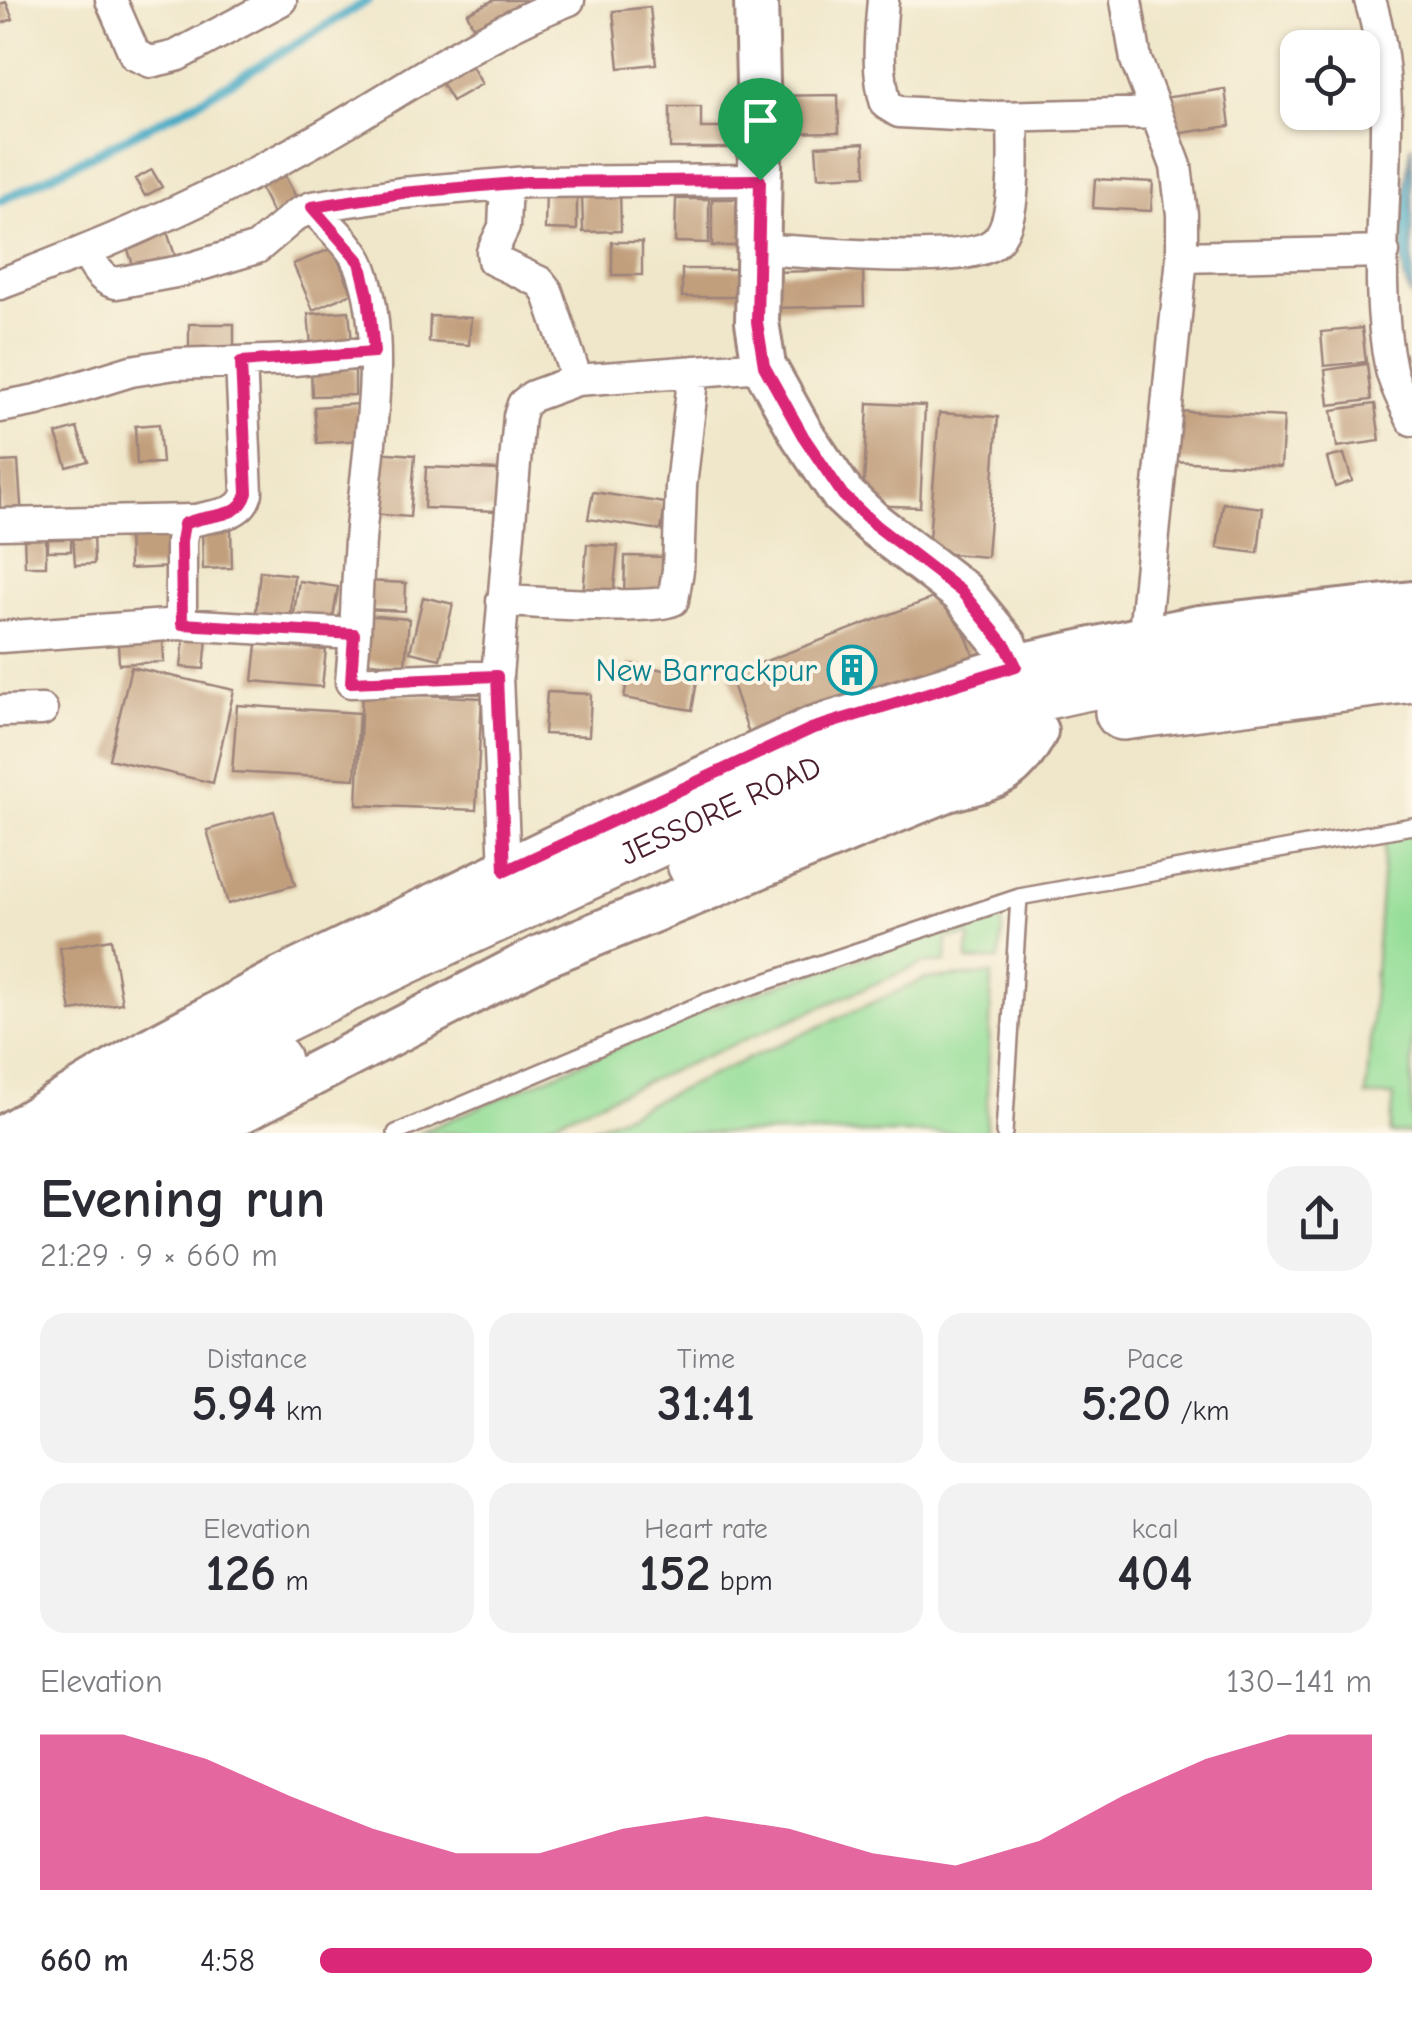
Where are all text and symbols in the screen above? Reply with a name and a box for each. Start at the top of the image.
map controls [1280,30,1380,130]
button: locate [1280,30,1380,130]
pin [718,78,803,181]
icon: arrive [733,93,788,148]
building icon: New Barrackpur [826,644,878,696]
place label: New Barrackpur [595,652,817,689]
street label: JESSORE ROAD [614,748,827,873]
button: share [1267,1166,1372,1271]
text: Evening run [40,1167,325,1231]
text: 21:29 · 9 × 660 m [40,1237,278,1274]
text: Distance [207,1343,307,1375]
text: Time [677,1343,735,1375]
text: Pace [1127,1343,1183,1375]
text: 5.94 [191,1375,277,1433]
text: 31:41 [657,1375,755,1433]
text: 5:20 [1081,1375,1171,1433]
text: km [277,1395,323,1427]
text: /km [1171,1395,1229,1427]
text: Elevation [203,1513,311,1545]
text: Heart rate [644,1513,768,1545]
text: kcal [1131,1513,1179,1545]
text: 126 [205,1545,276,1603]
text: 152 [639,1545,710,1603]
text: 404 [1117,1545,1193,1603]
text: m [276,1565,309,1597]
text: bpm [710,1565,773,1597]
text: Elevation [40,1663,163,1700]
text: 130–141 m [1227,1663,1372,1700]
text: 660 m [40,1942,129,1979]
text: 4:58 [200,1942,255,1979]

